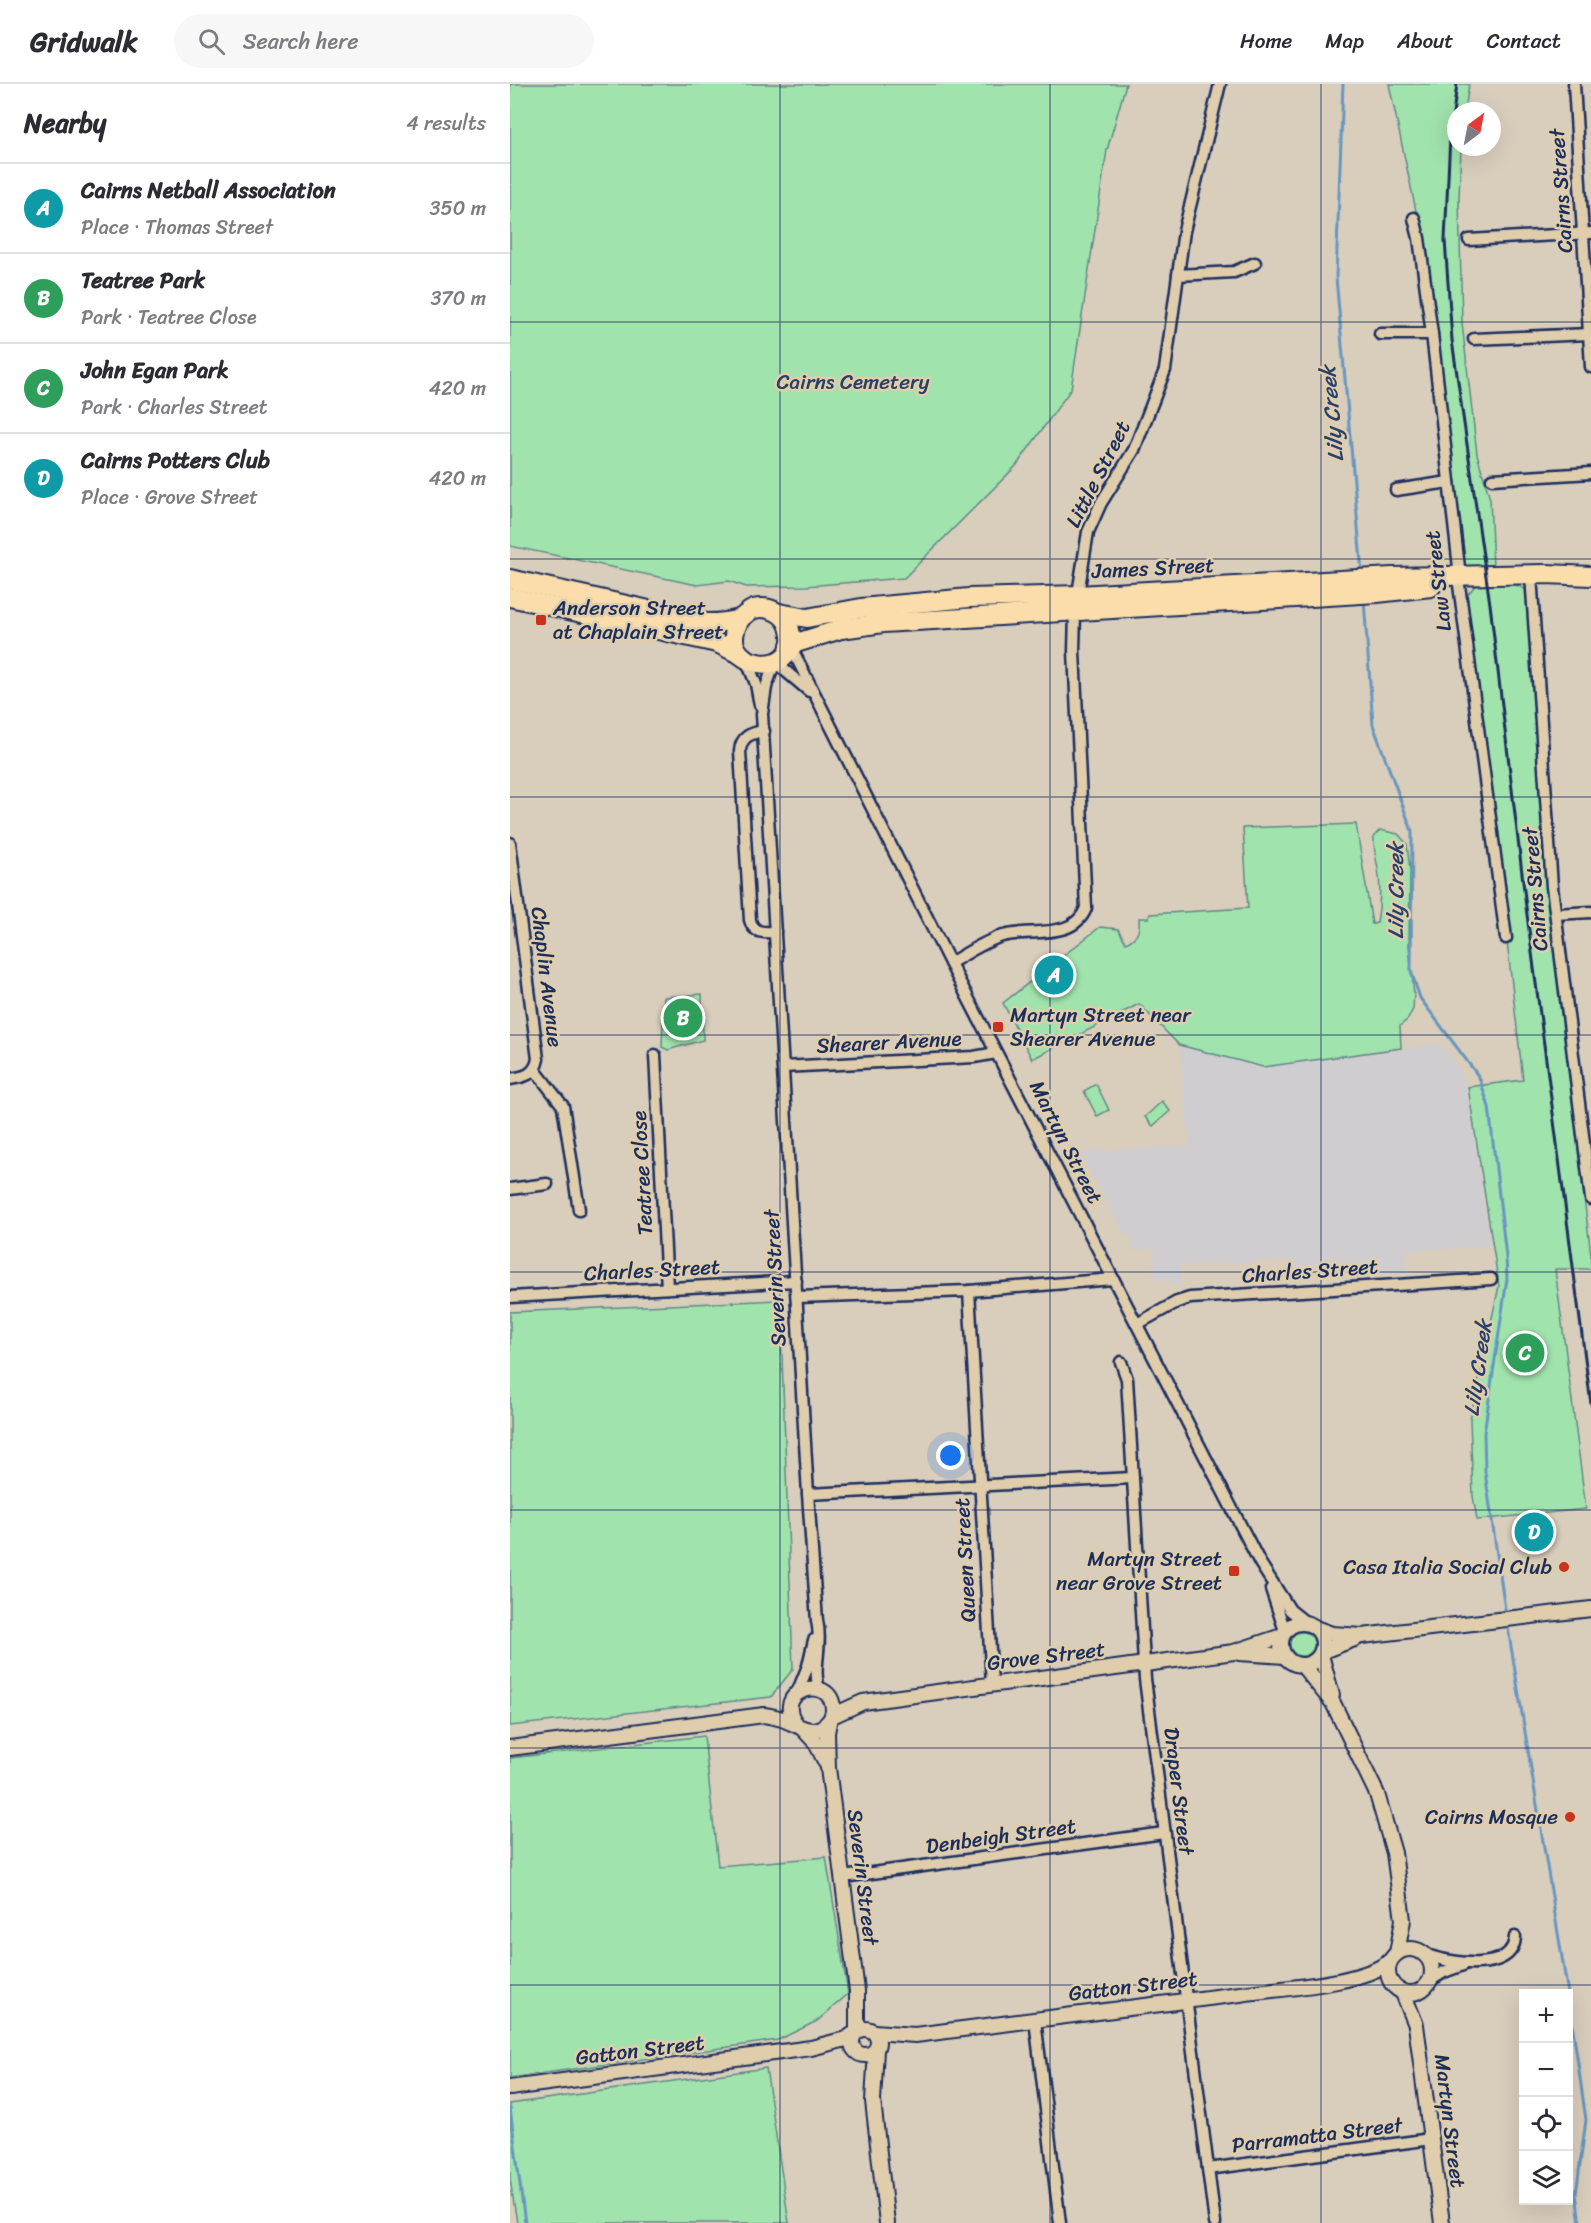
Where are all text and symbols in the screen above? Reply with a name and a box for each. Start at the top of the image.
search box [174,14,594,68]
text: Gridwalk [30,17,138,66]
text: Search here [243,22,359,61]
text: Home [1240,22,1292,60]
text: Map [1325,22,1364,60]
text: About [1397,22,1454,60]
text: Contact [1487,22,1561,60]
icon: search [195,25,228,58]
text: Nearby [24,100,106,146]
north arrow [1447,102,1501,156]
text: 4 results [406,106,486,141]
street label: Cairns Street [1538,126,1584,254]
text: Cairns Netball Association [81,171,336,210]
text: A [37,191,50,226]
text: 350 m [430,191,486,226]
text: Place · Thomas Street [81,210,273,245]
text: Teatree Park [81,261,205,300]
text: B [37,281,50,316]
text: 370 m [430,281,486,316]
text: Park · Teatree Close [81,300,257,335]
text: John Egan Park [81,351,229,390]
water label: Lily Creek [1308,361,1355,463]
park label: Cairns Cemetery [776,363,930,401]
text: C [37,371,50,406]
text: 420 m [429,371,486,406]
text: Park · Charles Street [81,390,268,425]
street label: Little Street [1055,414,1141,534]
text: Cairns Potters Club [81,441,270,480]
text: D [38,461,49,496]
text: 420 m [429,461,486,496]
text: Place · Grove Street [81,480,258,515]
street label: Law Street [1413,528,1463,634]
street label: James Street [1090,546,1215,590]
place label: Anderson Street at Chaplain Street [552,589,723,651]
marker: Anderson Street at Chaplain Street [534,613,548,627]
street label: Cairns Street [1511,824,1559,953]
water label: Lily Creek [1376,840,1415,939]
street label: Chaplin Avenue [520,905,574,1050]
pin: A [1034,952,1074,998]
pin: B [664,996,702,1040]
place label: Martyn Street near Shearer Avenue [1010,996,1192,1058]
street label: Shearer Avenue [815,1019,963,1065]
marker: Martyn Street near Shearer Avenue [991,1020,1005,1034]
street label: Martyn Street [1018,1073,1114,1211]
street label: Teatree Close [620,1110,664,1236]
street label: Severin Street [752,1207,798,1347]
street label: Charles Street [583,1247,721,1293]
street label: Charles Street [1241,1247,1379,1295]
water label: Lily Creek [1452,1315,1504,1418]
pin: C [1506,1330,1544,1376]
your location [936,1441,965,1470]
street label: Queen Street [943,1497,987,1623]
pin: D [1514,1510,1554,1554]
place label: Martyn Street near Grove Street [1056,1540,1222,1602]
place label: Casa Italia Social Club [1343,1548,1552,1586]
marker: Casa Italia Social Club [1557,1560,1571,1574]
marker: Martyn Street near Grove Street [1227,1564,1241,1578]
street label: Grove Street [985,1630,1107,1682]
street label: Draper Street [1152,1725,1206,1858]
place label: Cairns Mosque [1425,1798,1558,1836]
street label: Severin Street [836,1807,890,1949]
street label: Denbeigh Street [923,1807,1079,1865]
marker: Cairns Mosque [1563,1810,1577,1824]
street label: Gatton Street [1066,1959,1200,2013]
map controls [1519,1989,1573,2205]
button: + [1519,1989,1573,2043]
street label: Gatton Street [573,2023,707,2077]
button: − [1519,2043,1573,2097]
street label: Martyn Street [1423,2052,1477,2190]
button: locate [1519,2097,1573,2151]
street label: Parramatta Street [1230,2106,1406,2164]
button: layers [1519,2151,1573,2205]

